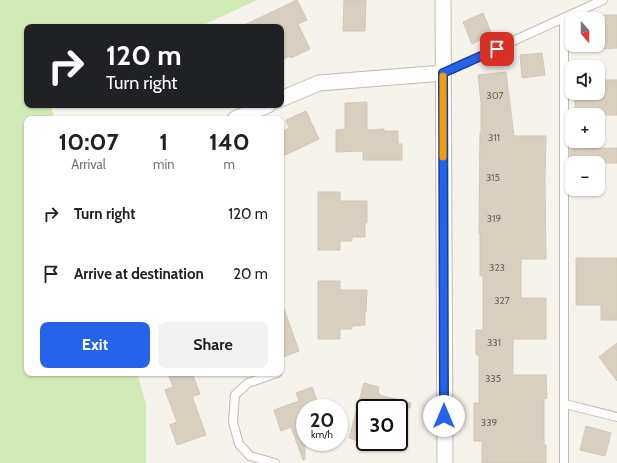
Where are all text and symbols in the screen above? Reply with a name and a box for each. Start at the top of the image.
north arrow [565,12,605,52]
map controls [565,12,605,196]
pin [480,32,514,66]
text: 120 m [106,38,182,72]
icon: arrive [486,38,508,60]
icon: right [40,40,92,92]
button: sound [565,60,605,100]
text: Turn right [106,72,177,94]
house number: 307 [486,89,504,102]
button: + [565,108,605,148]
text: 10:07 [58,127,119,156]
text: 1 [159,127,168,156]
text: 140 [209,127,250,156]
house number: 311 [488,131,500,144]
text: Arrival [71,156,106,172]
text: min [153,156,175,172]
text: m [224,156,235,172]
button: − [565,156,605,196]
house number: 315 [486,171,500,184]
icon: right [40,203,62,225]
text: Turn right [74,205,135,223]
text: 120 m [228,205,268,223]
house number: 319 [487,212,501,225]
house number: 323 [489,261,505,274]
icon: arrive [40,263,62,285]
text: Arrive at destination [74,265,204,283]
text: 20 m [233,265,268,283]
house number: 327 [494,294,510,307]
button: Exit [40,322,150,368]
button: Share [158,322,268,368]
house number: 331 [487,336,501,349]
house number: 335 [485,372,501,385]
position arrow [423,395,465,437]
speed limit sign: 30 [356,399,408,451]
text: 20 [310,408,334,432]
house number: 339 [481,416,498,429]
text: km/h [311,428,333,441]

